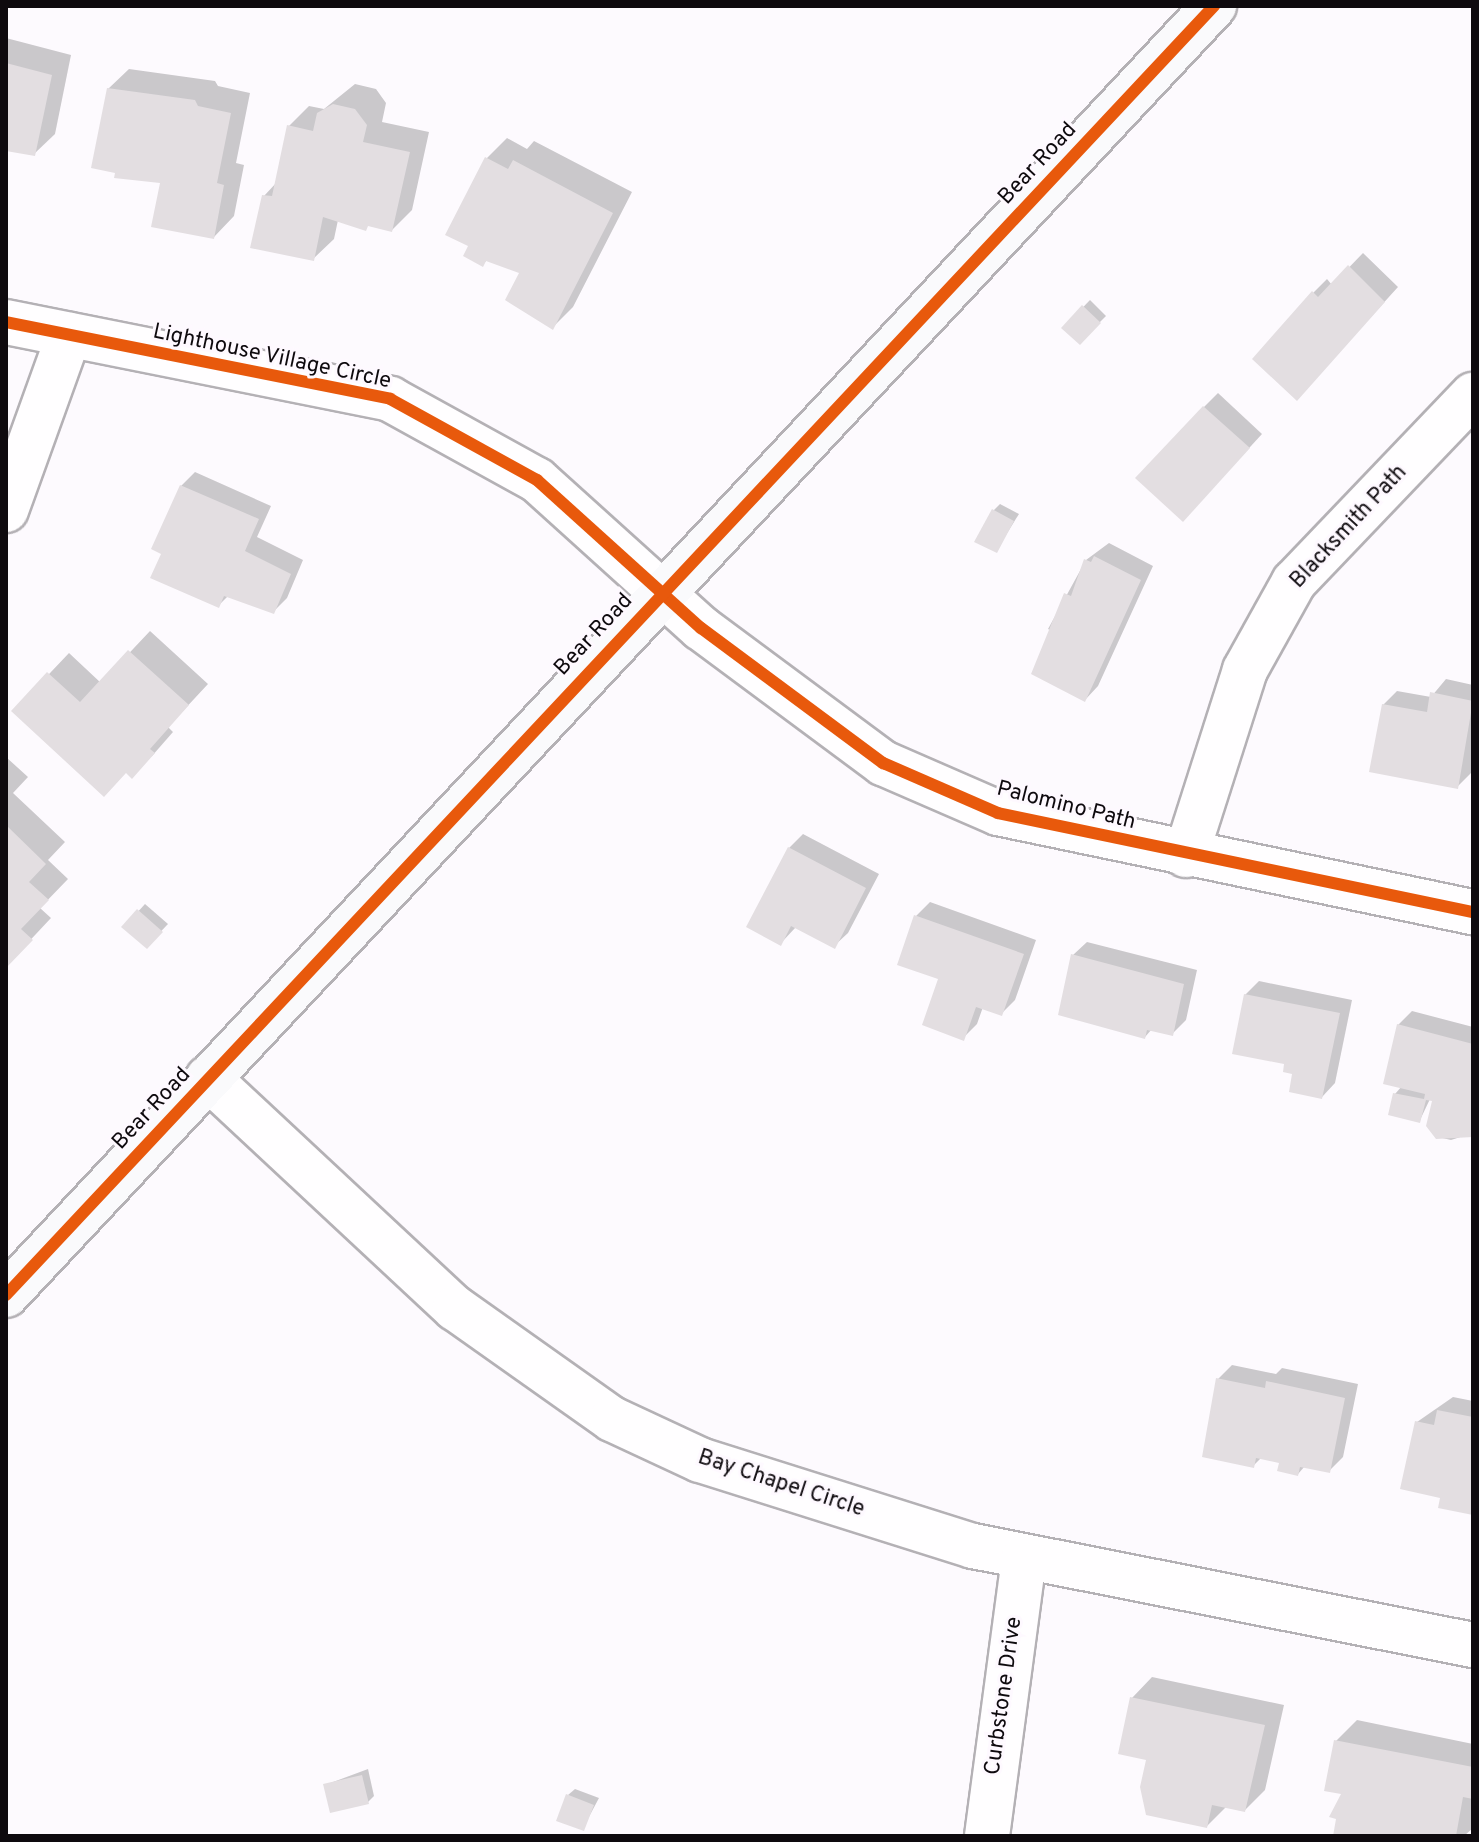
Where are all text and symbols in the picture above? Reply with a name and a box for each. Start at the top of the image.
street label: Bear Road [993,117,1083,211]
street label: Lighthouse Village Circle [150,319,394,395]
street label: Blacksmith Path [1285,460,1413,594]
street label: Bear Road [549,588,639,682]
street label: Palomino Path [994,776,1138,836]
street label: Bear Road [107,1062,197,1156]
street label: Bay Chapel Circle [694,1445,868,1523]
street label: Curbstone Drive [980,1615,1028,1777]

